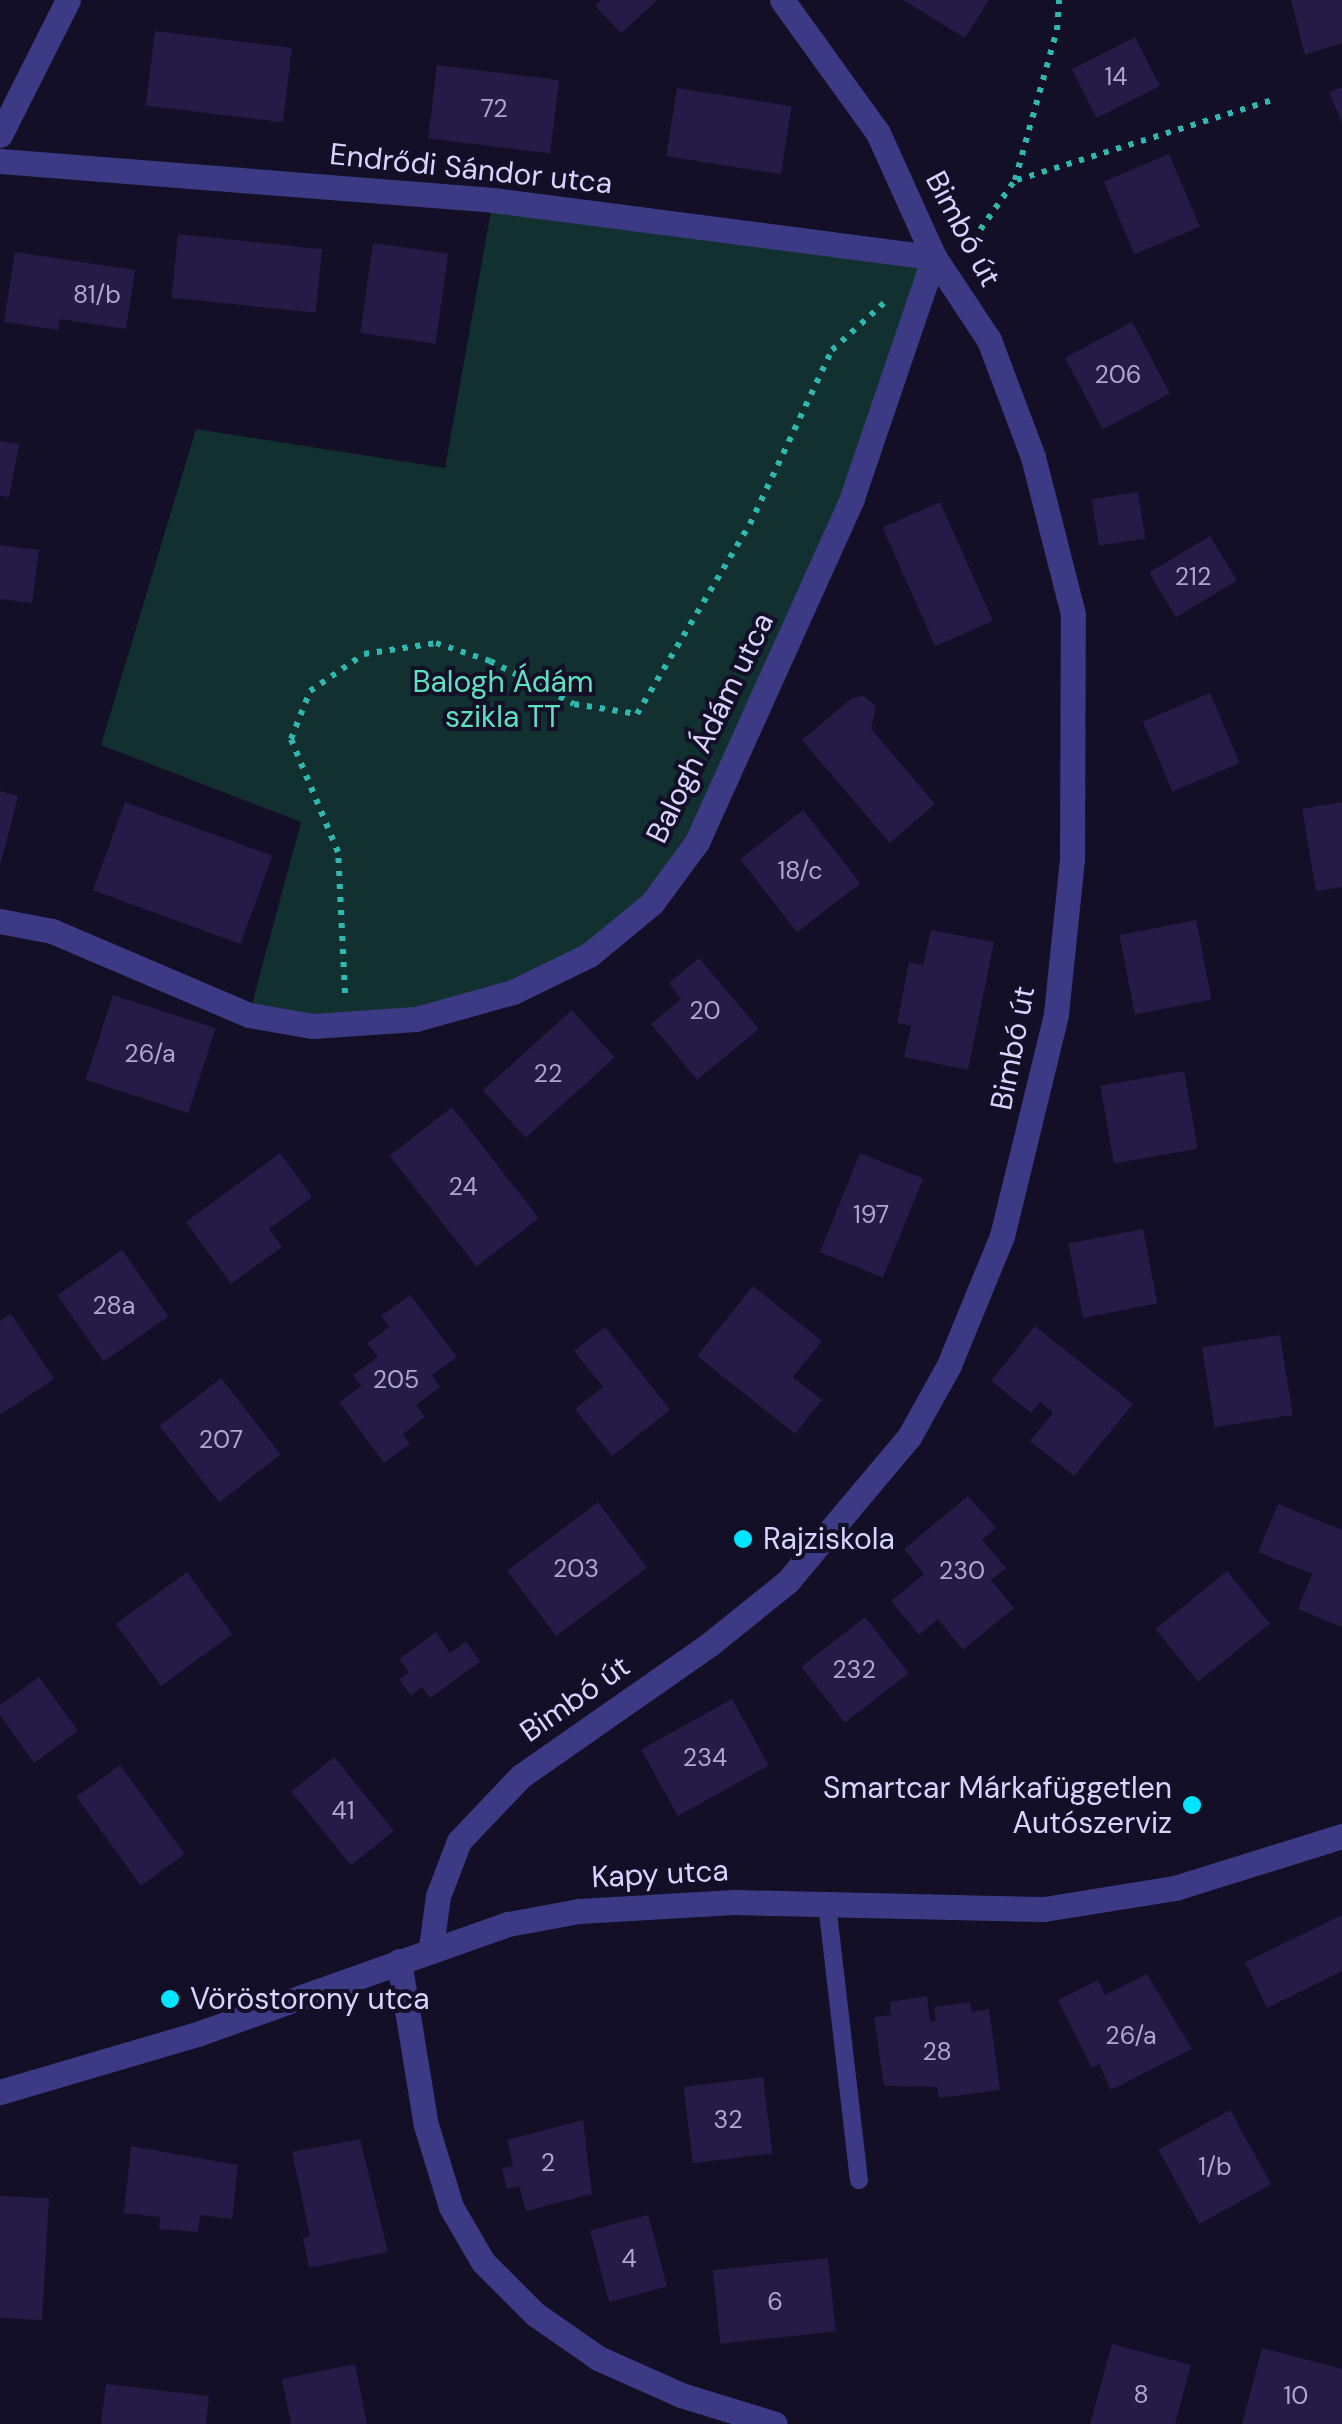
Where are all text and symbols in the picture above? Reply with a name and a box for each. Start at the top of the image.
house number: 14 [1105,62,1127,92]
house number: 72 [480,94,508,124]
street label: Endrődi Sándor utca [328,136,614,202]
street label: Bimbó út [918,165,1008,293]
house number: 81/b [73,280,121,310]
house number: 206 [1095,360,1141,390]
house number: 212 [1175,562,1211,592]
street label: Balogh Ádám utca [639,607,781,849]
park label: Balogh Ádám szikla TT [412,664,594,734]
house number: 18/c [777,856,823,886]
street label: Bimbó út [983,983,1043,1113]
house number: 20 [689,996,721,1026]
house number: 26/a [124,1039,176,1069]
house number: 22 [534,1059,562,1089]
house number: 24 [448,1172,478,1202]
house number: 197 [853,1200,889,1230]
house number: 28a [93,1291,135,1321]
house number: 205 [373,1365,419,1395]
house number: 207 [199,1425,243,1455]
place label: Rajziskola [763,1521,895,1557]
marker: Rajziskola [732,1528,754,1550]
house number: 203 [553,1554,599,1584]
house number: 230 [939,1556,985,1586]
street label: Bimbó út [513,1648,637,1750]
house number: 232 [832,1655,876,1685]
house number: 234 [683,1743,727,1773]
place label: Smartcar Márkafüggetlen Autószerviz [823,1770,1172,1840]
marker: Smartcar Márkafüggetlen Autószerviz [1181,1794,1203,1816]
house number: 41 [332,1796,354,1826]
street label: Kapy utca [590,1852,730,1896]
place label: Vöröstorony utca [190,1981,430,2017]
marker: Vöröstorony utca [159,1988,181,2010]
house number: 26/a [1105,2021,1157,2051]
house number: 28 [922,2037,952,2067]
house number: 32 [713,2105,743,2135]
house number: 2 [541,2148,555,2178]
house number: 1/b [1198,2152,1232,2182]
house number: 4 [621,2244,637,2274]
house number: 6 [767,2287,783,2317]
house number: 8 [1133,2380,1149,2410]
house number: 10 [1284,2381,1308,2411]

